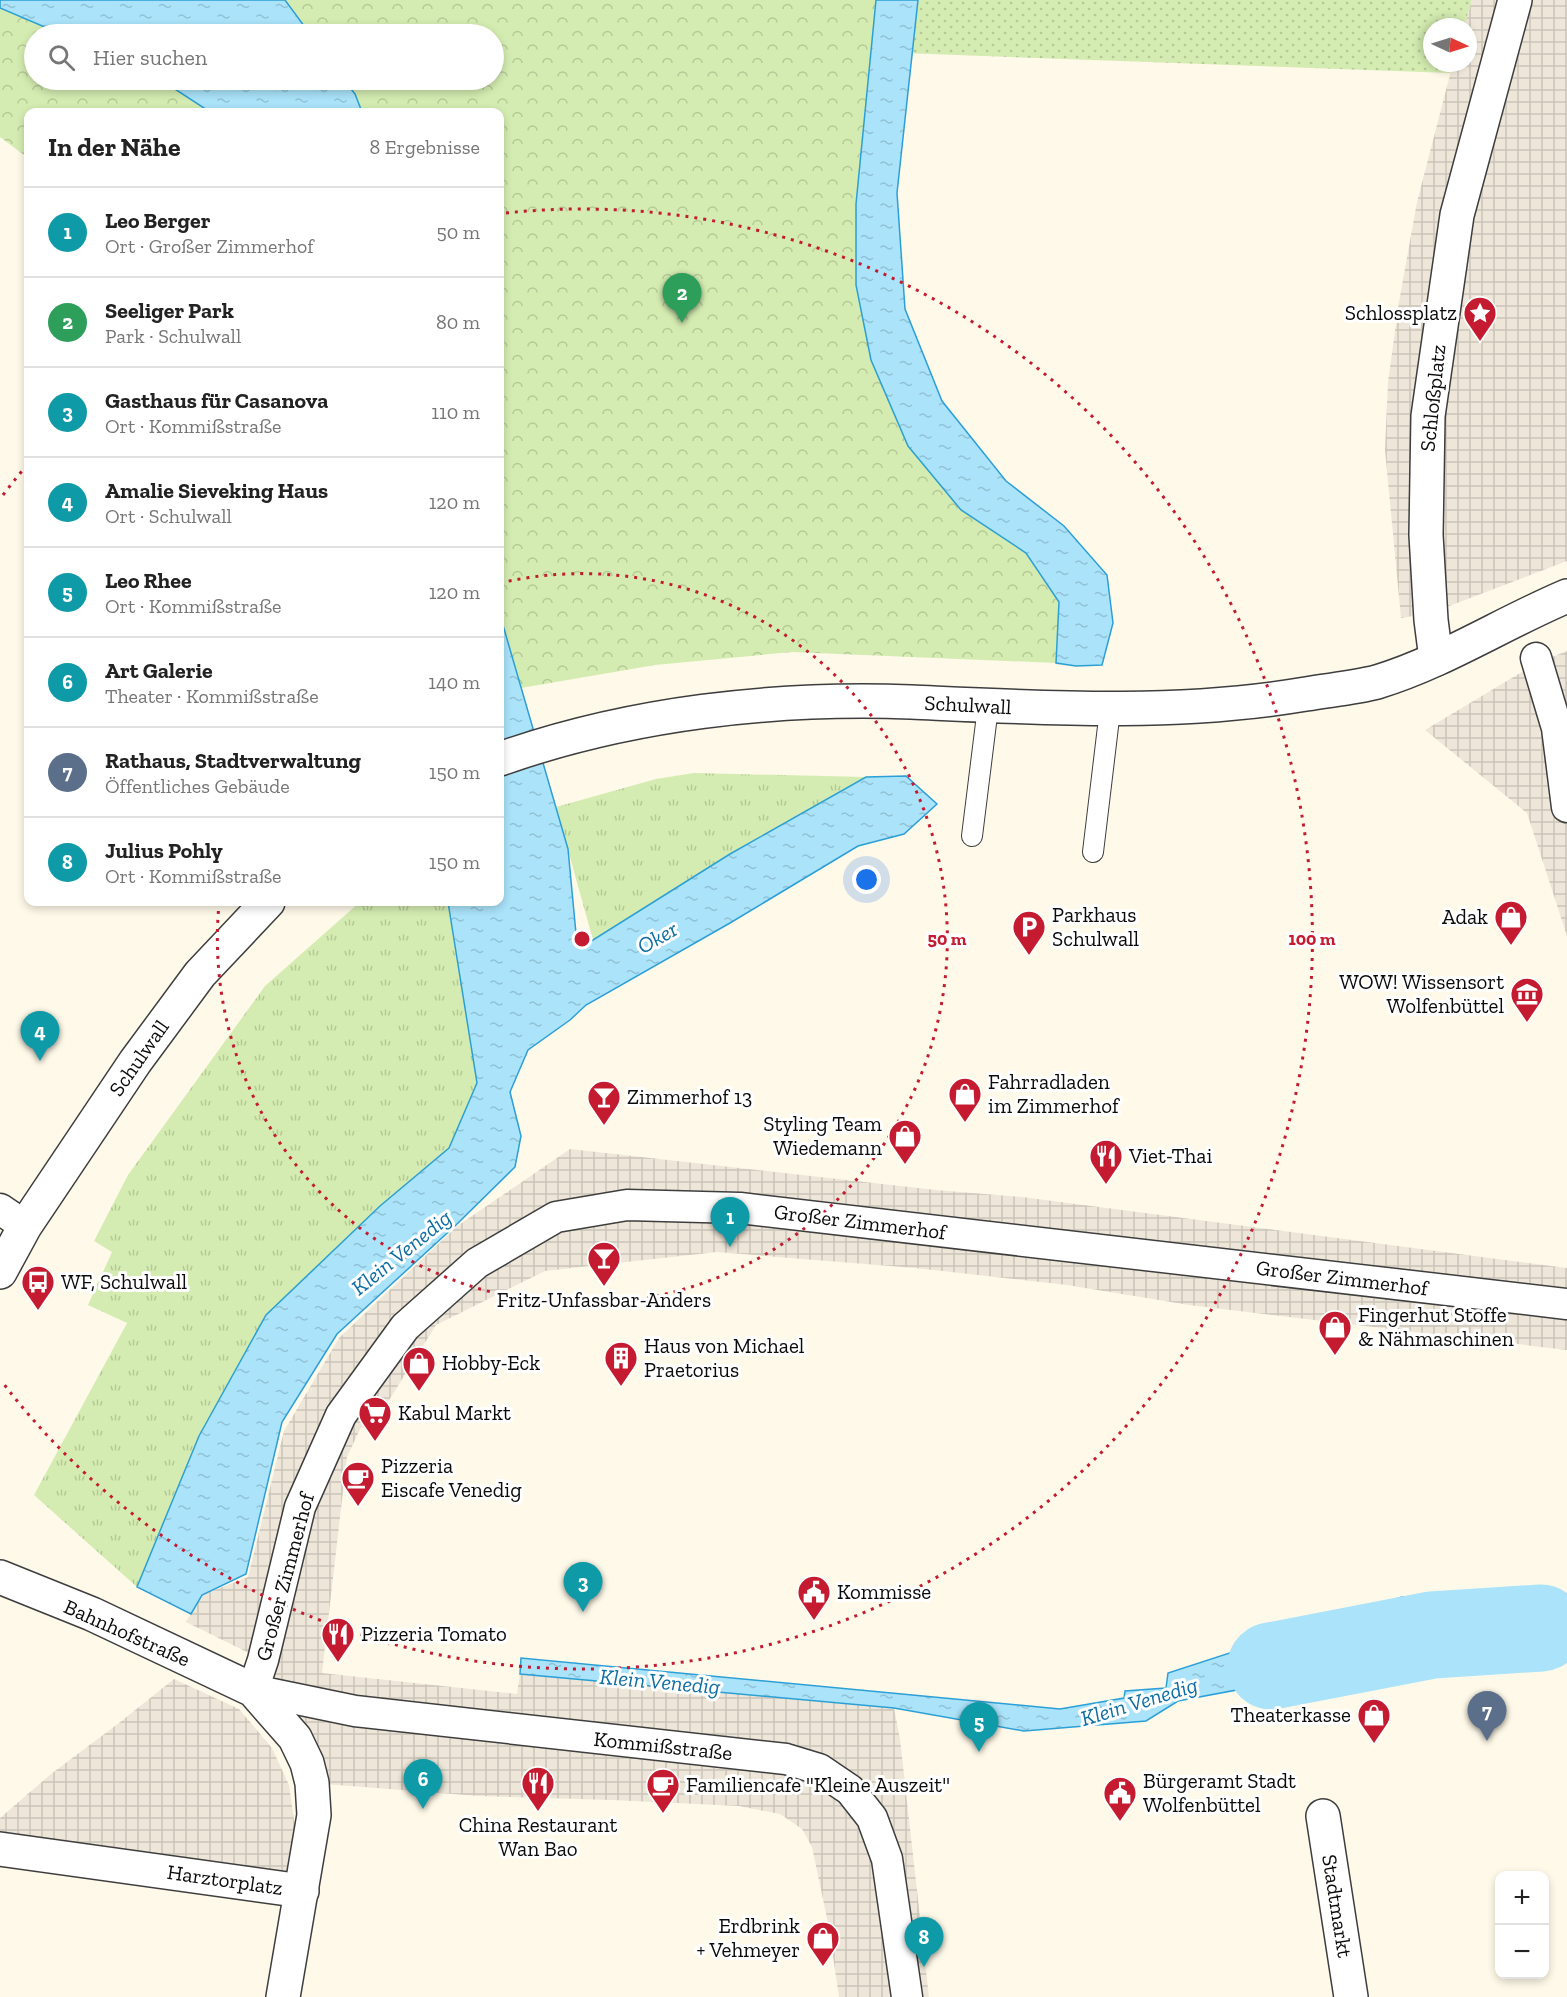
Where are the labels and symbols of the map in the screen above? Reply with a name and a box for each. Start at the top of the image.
north arrow [1423,18,1477,72]
pin: 2 [662,274,702,323]
place icon: Schlossplatz [1462,295,1498,342]
place label: Schlossplatz [1345,300,1457,325]
street label: Schloßplatz [1414,343,1451,453]
street label: Schulwall [924,690,1013,719]
your location [852,865,881,894]
shop icon: Adak [1493,899,1529,946]
place label: Parkhaus Schulwall [1052,902,1140,951]
place label: Adak [1442,904,1488,929]
parking icon: Parkhaus Schulwall [1011,909,1047,956]
water label: Oker [632,915,683,960]
text: 50 m [928,928,967,950]
text: 100 m [1288,928,1336,950]
centre of rings [572,929,592,949]
place label: WOW! Wissensort Wolfenbüttel [1339,969,1504,1018]
museum icon: WOW! Wissensort Wolfenbüttel [1509,976,1545,1023]
pin: 4 [20,1012,60,1061]
street label: Schulwall [103,1014,174,1101]
place label: Fahrradladen im Zimmerhof [988,1069,1120,1118]
shop icon: Fahrradladen im Zimmerhof [947,1076,983,1123]
bar icon: Zimmerhof 13 [586,1079,622,1126]
place label: Zimmerhof 13 [627,1084,752,1109]
place label: Styling Team Wiedemann [763,1111,882,1160]
shop icon: Styling Team Wiedemann [887,1118,923,1165]
restaurant icon: Viet-Thai [1088,1138,1124,1185]
place label: Viet-Thai [1128,1143,1212,1168]
pin: 1 [710,1198,750,1247]
street label: Großer Zimmerhof [773,1199,949,1245]
water label: Klein Venedig [346,1203,457,1301]
bar icon: Fritz-Unfassbar-Anders [586,1240,622,1287]
street label: Großer Zimmerhof [1255,1255,1431,1301]
bus stop icon: WF, Schulwall [20,1264,56,1311]
place label: WF, Schulwall [61,1269,187,1294]
place label: Fritz-Unfassbar-Anders [497,1287,711,1312]
place label: Fingerhut Stoffe & Nähmaschinen [1358,1302,1514,1351]
shop icon: Fingerhut Stoffe & Nähmaschinen [1317,1309,1353,1356]
place label: Haus von Michael Praetorius [644,1333,805,1382]
building icon: Haus von Michael Praetorius [603,1340,639,1387]
shop icon: Hobby-Eck [401,1345,437,1392]
place label: Hobby-Eck [442,1350,540,1375]
supermarket icon: Kabul Markt [357,1395,393,1442]
place label: Kabul Markt [398,1400,511,1425]
place label: Pizzeria Eiscafe Venedig [381,1453,522,1502]
cafe icon: Pizzeria Eiscafe Venedig [340,1460,376,1507]
street label: Großer Zimmerhof [250,1489,319,1664]
pin: 3 [564,1562,602,1612]
public building icon: Kommisse [796,1574,832,1621]
place label: Kommisse [837,1579,931,1604]
street label: Bahnhofstraße [60,1594,194,1672]
restaurant icon: Pizzeria Tomato [320,1616,356,1663]
place label: Pizzeria Tomato [361,1621,507,1646]
water label: Klein Venedig [599,1663,722,1700]
water label: Klein Venedig [1077,1671,1202,1732]
pin: 7 [1468,1692,1506,1741]
shop icon: Theaterkasse [1356,1697,1392,1744]
pin: 5 [960,1702,998,1752]
place label: Theaterkasse [1231,1702,1351,1727]
street label: Kommißstraße [593,1726,734,1765]
pin: 6 [404,1760,442,1809]
restaurant icon: China Restaurant Wan Bao [520,1765,556,1812]
cafe icon: Familiencafe "Kleine Auszeit" [645,1767,681,1814]
place label: Bürgeramt Stadt Wolfenbüttel [1143,1768,1296,1817]
place label: Familiencafe "Kleine Auszeit" [686,1772,950,1797]
public building icon: Bürgeramt Stadt Wolfenbüttel [1102,1775,1138,1822]
place label: China Restaurant Wan Bao [459,1812,617,1861]
street label: Stadtmarkt [1317,1853,1358,1959]
street label: Harztorplatz [166,1859,285,1900]
place label: Erdbrink + Vehmeyer [696,1913,800,1962]
pin: 8 [904,1918,944,1967]
shop icon: Erdbrink + Vehmeyer [805,1920,841,1967]

